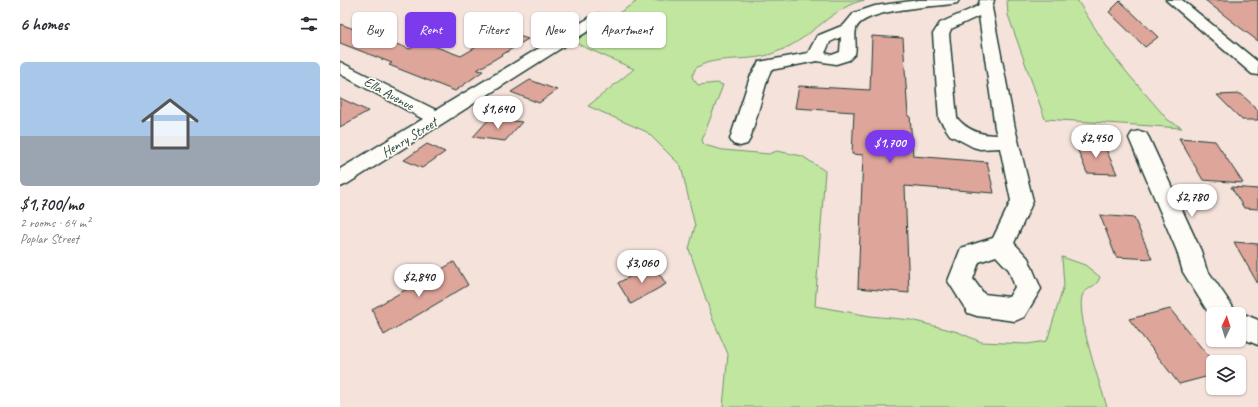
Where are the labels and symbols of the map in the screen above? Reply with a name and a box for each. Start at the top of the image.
street label: Ella Avenue [361,73,418,115]
pin: $1,640 [465,96,531,130]
street label: Henry Street [378,112,442,161]
pin: $2,450 [1063,125,1129,159]
pin: $1,700 [857,130,923,164]
pin: $2,780 [1159,184,1225,218]
pin: $3,060 [609,250,675,284]
pin: $2,840 [386,264,452,298]
north arrow [1206,307,1246,347]

